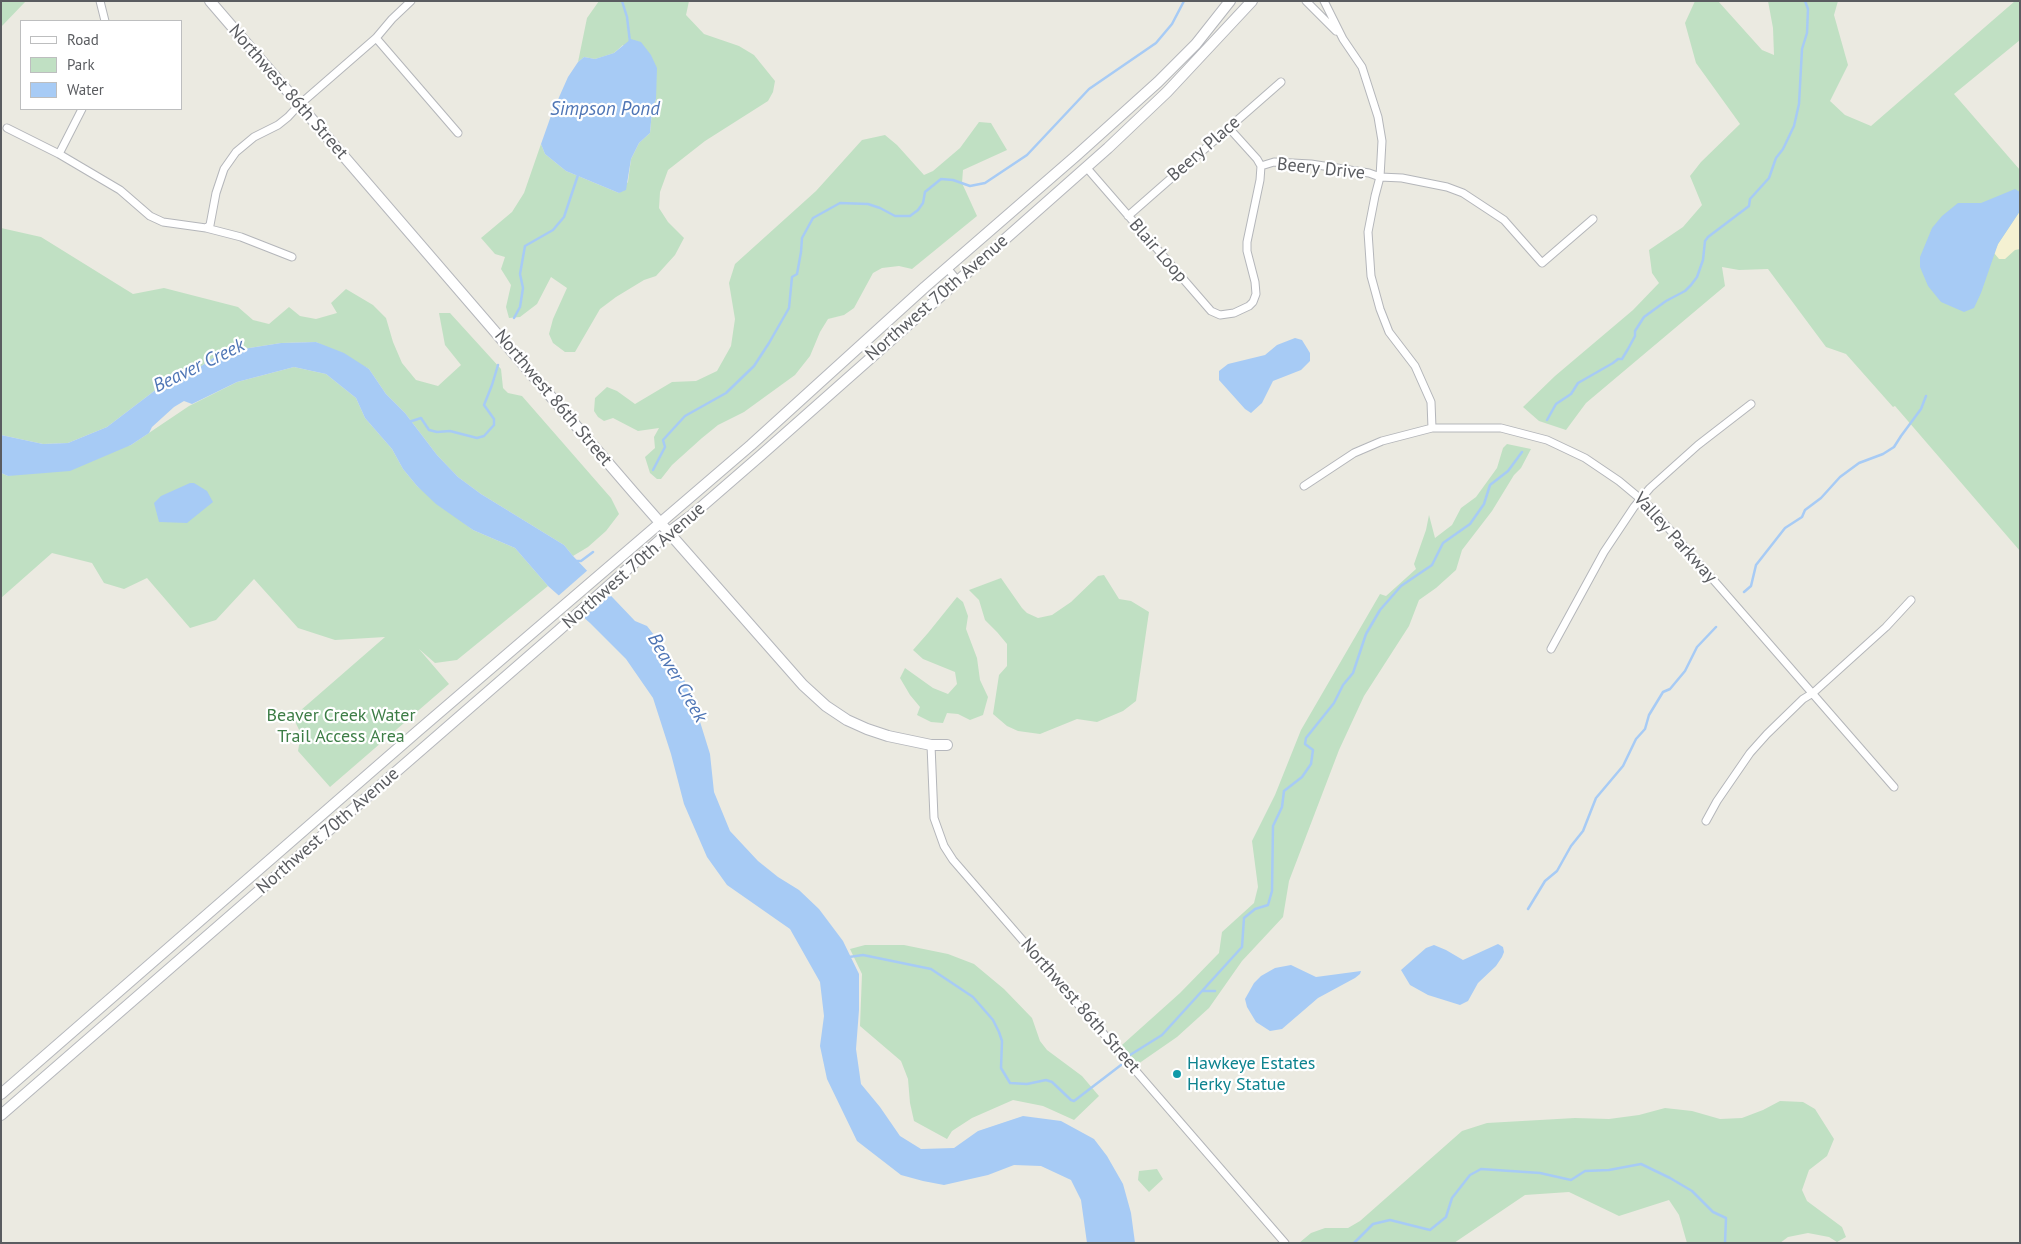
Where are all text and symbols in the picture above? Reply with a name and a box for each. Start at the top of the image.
legend [20,20,182,110]
street label: Northwest 86th Street [224,20,352,164]
text: Road [67,30,99,49]
text: Park [67,55,95,74]
text: Water [67,80,104,99]
water label: Simpson Pond [550,99,660,121]
street label: Beery Place [1163,112,1245,186]
street label: Beery Drive [1276,154,1366,184]
street label: Blair Loop [1124,215,1192,287]
street label: Northwest 70th Avenue [861,230,1013,366]
street label: Northwest 86th Street [490,325,616,471]
water label: Beaver Creek [150,334,248,398]
street label: Valley Parkway [1629,488,1721,588]
street label: Northwest 70th Avenue [558,498,710,634]
water label: Beaver Creek [642,629,712,727]
park label: Beaver Creek Water Trail Access Area [266,705,416,748]
street label: Northwest 70th Avenue [252,763,404,899]
street label: Northwest 86th Street [1016,934,1144,1078]
place label: Hawkeye Estates Herky Statue [1187,1053,1315,1096]
marker: Hawkeye Estates Herky Statue [1171,1068,1183,1080]

